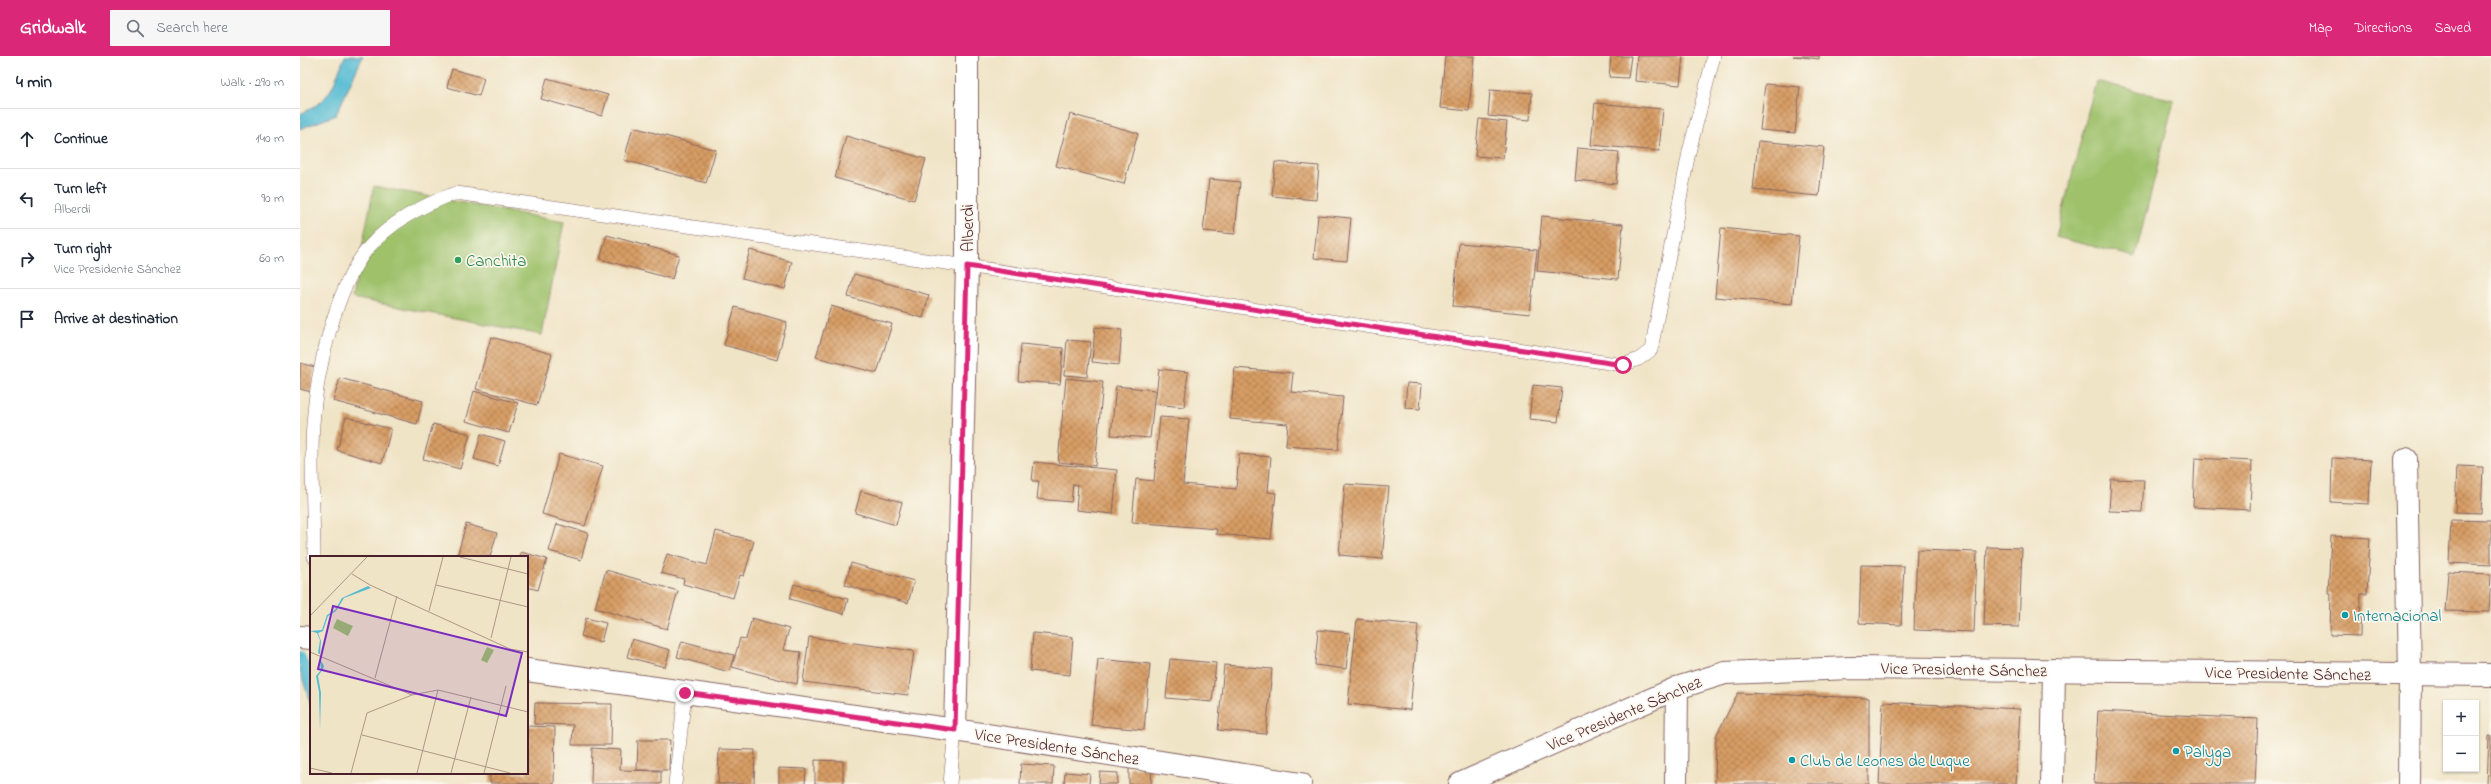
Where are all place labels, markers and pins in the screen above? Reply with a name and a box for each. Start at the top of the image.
place label: Canchita [466,249,526,274]
marker: Canchita [453,255,463,265]
place label: Internacional [2353,604,2442,629]
marker: Internacional [2340,610,2350,620]
place label: Palyga [2184,740,2231,767]
marker: Palyga [2171,746,2181,756]
place label: Club de Leones de Luque [1800,749,1970,774]
marker: Club de Leones de Luque [1787,755,1797,765]

